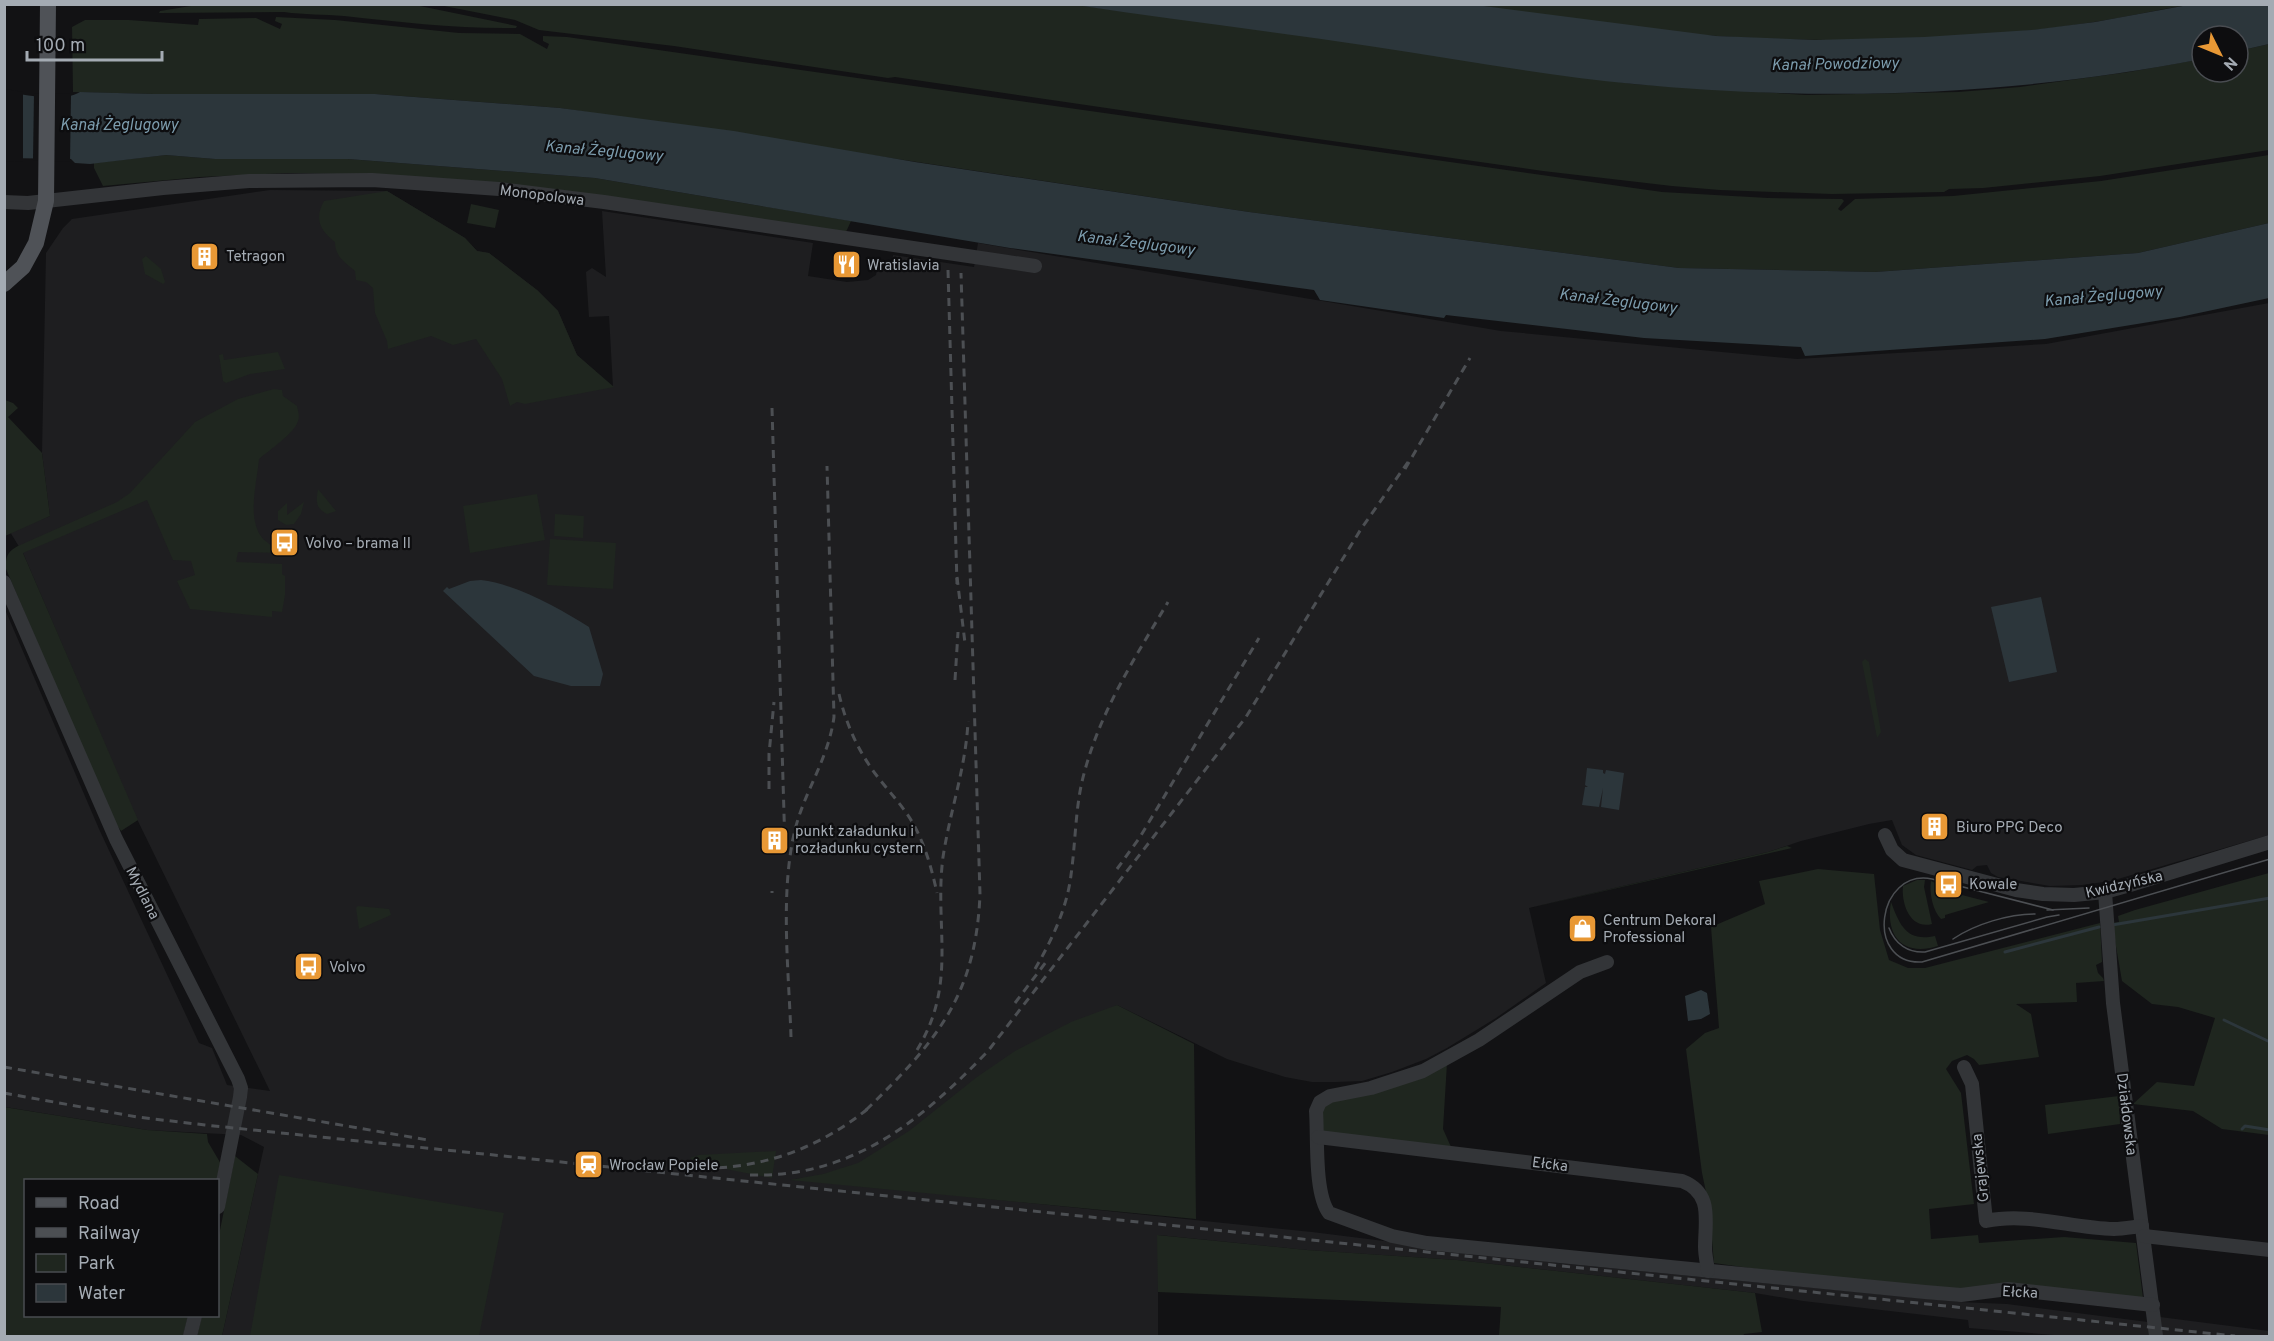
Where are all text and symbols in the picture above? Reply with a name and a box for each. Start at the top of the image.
scale bar [27,24,162,62]
north arrow [2190,24,2250,84]
text: 100 m [36,35,85,58]
text: N [2218,52,2241,74]
water label: Kanał Powodziowy [1771,54,1901,76]
water label: Kanał Żeglugowy [60,115,180,136]
water label: Kanał Żeglugowy [544,136,666,167]
street label: Monopolowa [498,182,585,211]
water label: Kanał Żeglugowy [1076,226,1198,261]
building icon: Tetragon [189,240,221,272]
place label: Tetragon [226,248,285,267]
restaurant icon: Wratislavia [830,249,862,281]
place label: Wratislavia [867,257,939,276]
water label: Kanał Żeglugowy [2043,281,2165,312]
water label: Kanał Żeglugowy [1558,284,1680,319]
bus stop icon: Volvo – brama II [268,527,300,559]
place label: Volvo – brama II [305,535,411,554]
building icon: Biuro PPG Deco [1919,811,1951,843]
place label: Biuro PPG Deco [1956,819,2063,838]
place label: punkt załadunku i rozładunku cystern [795,823,924,859]
building icon: punkt załadunku i rozładunku cystern [758,824,790,856]
street label: Mydlana [120,864,163,923]
street label: Kwidzyńska [2084,867,2165,904]
bus stop icon: Kowale [1932,868,1964,900]
place label: Kowale [1969,876,2017,895]
place label: Centrum Dekoral Professional [1603,912,1716,948]
shop icon: Centrum Dekoral Professional [1566,913,1598,945]
bus stop icon: Volvo [292,951,324,983]
place label: Volvo [329,959,366,978]
street label: Działdowska [2111,1072,2140,1157]
street label: Grajewska [1968,1132,1995,1203]
station icon: Wrocław Popiele [572,1149,604,1181]
street label: Ełcka [1531,1154,1569,1177]
place label: Wrocław Popiele [609,1157,718,1176]
legend [24,1179,219,1317]
text: Road [78,1193,120,1216]
text: Railway [78,1223,140,1246]
text: Park [78,1253,115,1276]
text: Water [78,1283,125,1306]
street label: Ełcka [2001,1283,2038,1304]

